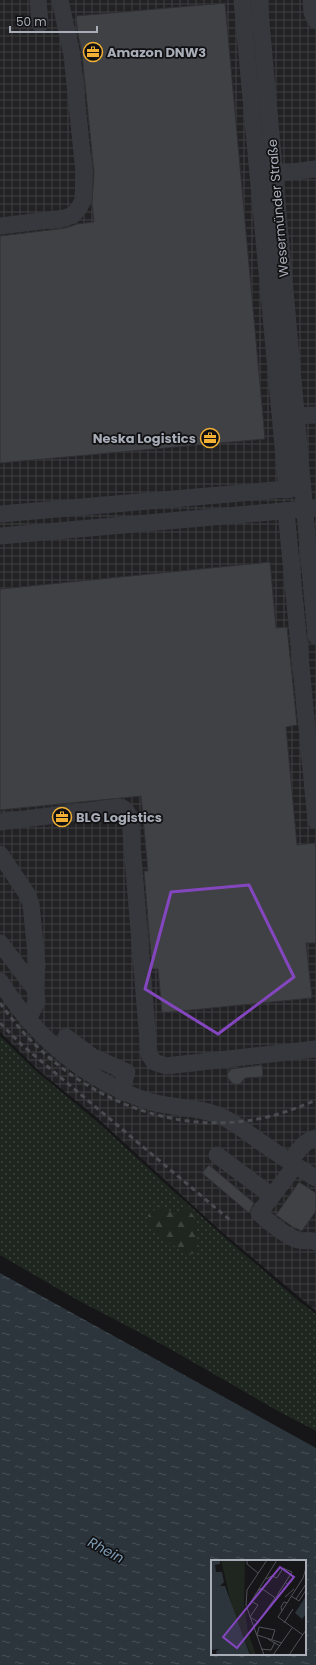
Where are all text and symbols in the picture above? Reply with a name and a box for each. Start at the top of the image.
scale bar [10,8,97,34]
text: 50 m [16,13,47,30]
office icon: Amazon DNW3 [82,41,104,63]
place label: Amazon DNW3 [107,43,206,62]
street label: Wesermünder Straße [262,138,294,278]
office icon: Neska Logistics [199,427,221,449]
place label: Neska Logistics [93,429,196,448]
office icon: BLG Logistics [51,806,73,828]
place label: BLG Logistics [76,808,162,827]
water label: Rhein [84,1532,128,1568]
inset map [211,1560,306,1655]

